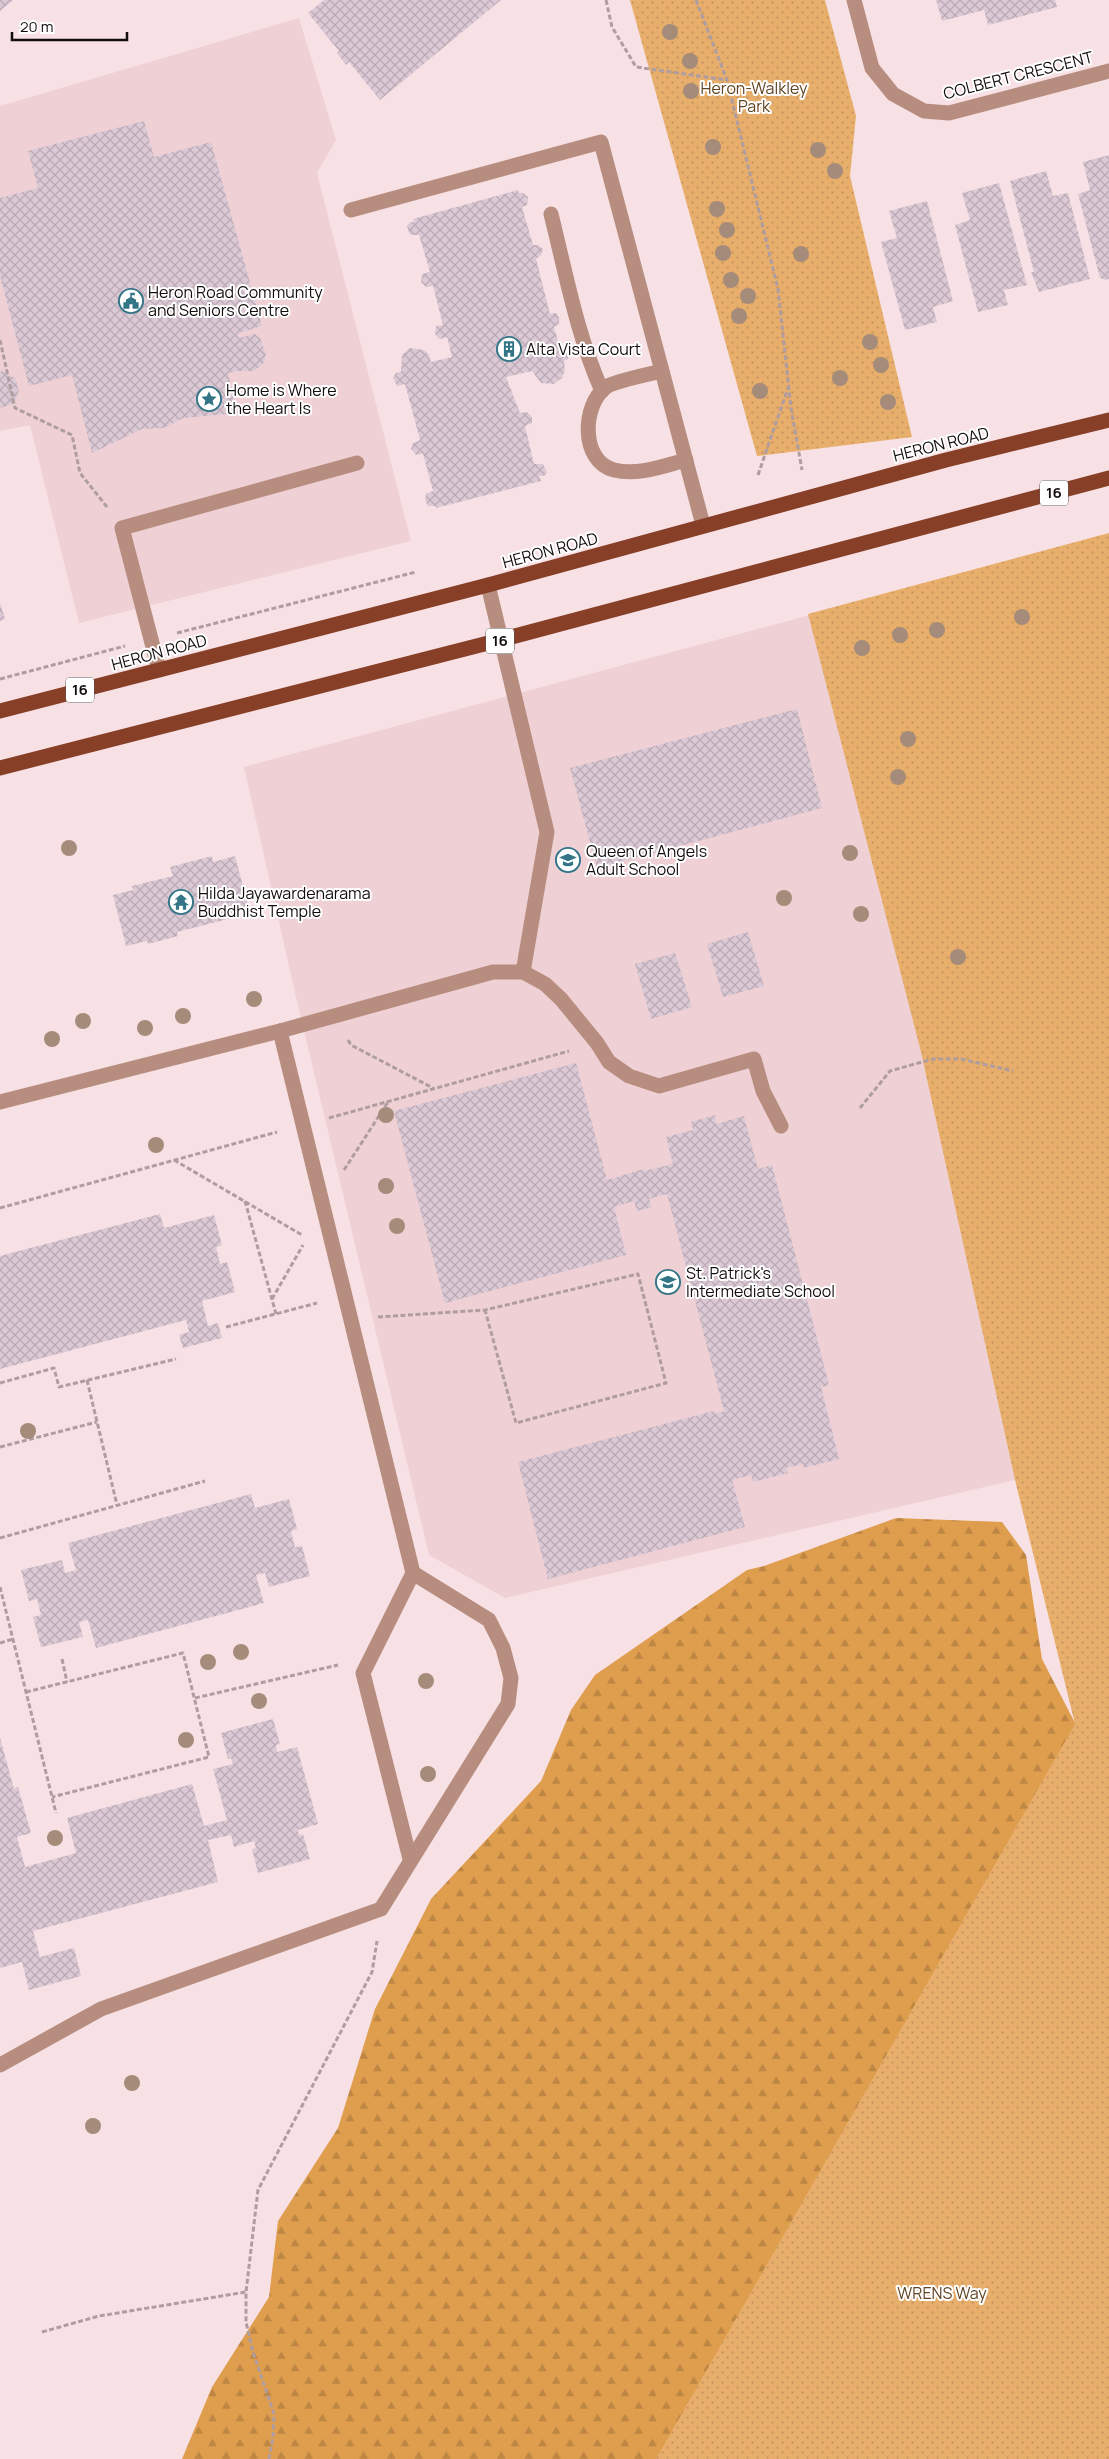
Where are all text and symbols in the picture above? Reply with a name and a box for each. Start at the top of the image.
scale bar [12,10,128,42]
text: 20 m [20,16,53,37]
street label: COLBERT CRESCENT [941,46,1096,104]
park label: Heron-Walkley Park [700,77,808,117]
place label: Heron Road Community and Seniors Centre [148,281,323,321]
public building icon: Heron Road Community and Seniors Centre [118,288,144,314]
building icon: Alta Vista Court [496,336,522,362]
place label: Alta Vista Court [526,338,641,360]
place label: Home is Where the Heart Is [226,379,337,419]
place icon: Home is Where the Heart Is [196,386,222,412]
street label: HERON ROAD [891,421,992,467]
road number: 16 [1040,480,1068,506]
street label: HERON ROAD [500,527,600,573]
road number: 16 [486,628,514,654]
street label: HERON ROAD [109,629,209,675]
road number: 16 [66,678,94,702]
place label: Queen of Angels Adult School [586,840,707,880]
school or university icon: Queen of Angels Adult School [555,847,581,873]
place label: Hilda Jayawardenarama Buddhist Temple [198,882,371,922]
temple icon: Hilda Jayawardenarama Buddhist Temple [168,889,194,915]
place label: St. Patrick's Intermediate School [686,1262,835,1302]
school or university icon: St. Patrick's Intermediate School [655,1269,681,1295]
park label: WRENS Way [897,2282,987,2304]

